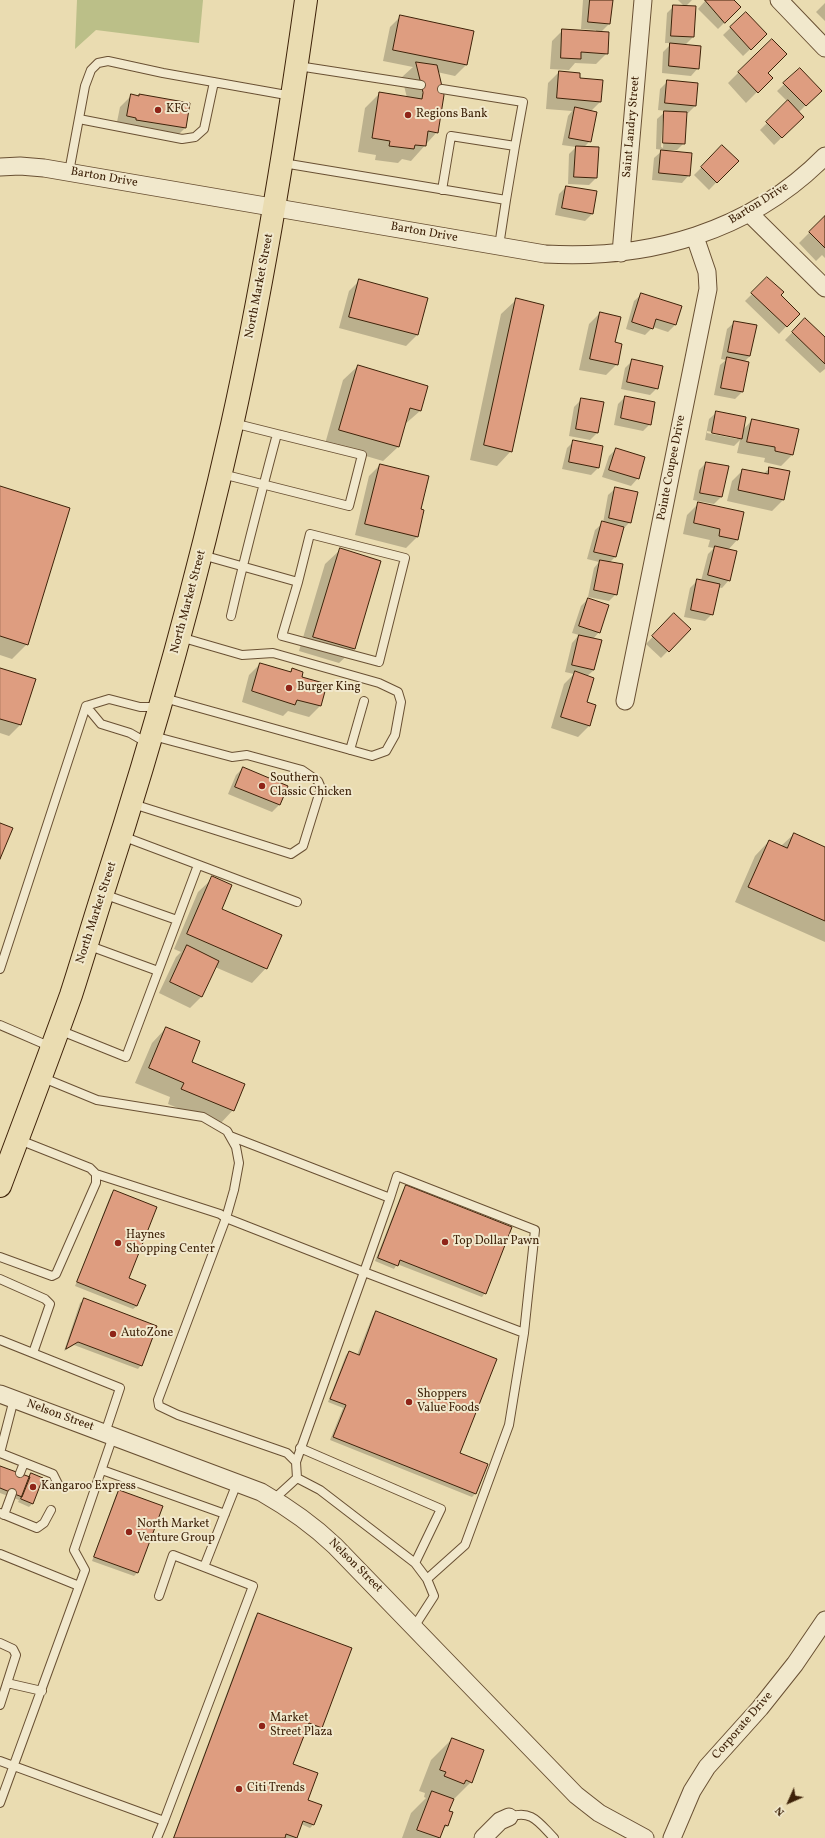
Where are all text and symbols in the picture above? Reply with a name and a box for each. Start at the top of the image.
street label: Saint Landry Street [620,76,644,178]
place label: KFC [166,103,189,117]
marker: KFC [153,105,163,115]
place label: Regions Bank [416,108,488,122]
marker: Regions Bank [403,110,413,120]
street label: Barton Drive [69,165,139,191]
street label: Barton Drive [726,180,792,228]
street label: Barton Drive [389,220,459,246]
street label: North Market Street [243,232,277,340]
street label: Pointe Coupee Drive [655,414,689,522]
street label: North Market Street [168,549,210,655]
place label: Burger King [297,681,361,695]
marker: Burger King [284,683,294,693]
place label: Southern Classic Chicken [270,772,352,800]
marker: Southern Classic Chicken [257,781,267,791]
street label: North Market Street [74,860,120,966]
place label: Haynes Shopping Center [126,1229,215,1257]
place label: Top Dollar Pawn [453,1235,539,1249]
marker: Top Dollar Pawn [440,1237,450,1247]
marker: Haynes Shopping Center [113,1238,123,1248]
place label: AutoZone [121,1327,173,1341]
marker: AutoZone [108,1329,118,1339]
place label: Shoppers Value Foods [417,1388,479,1416]
street label: Nelson Street [24,1397,96,1435]
marker: Shoppers Value Foods [404,1397,414,1407]
place label: Kangaroo Express [41,1480,136,1494]
marker: Kangaroo Express [28,1482,38,1492]
place label: North Market Venture Group [137,1518,215,1546]
marker: North Market Venture Group [124,1527,134,1537]
street label: Nelson Street [325,1536,385,1596]
street label: Corporate Drive [710,1689,776,1763]
place label: Market Street Plaza [270,1712,332,1740]
marker: Market Street Plaza [257,1721,267,1731]
place label: Citi Trends [247,1782,305,1796]
north arrow [769,1782,809,1822]
marker: Citi Trends [234,1784,244,1794]
text: N [772,1803,788,1819]

